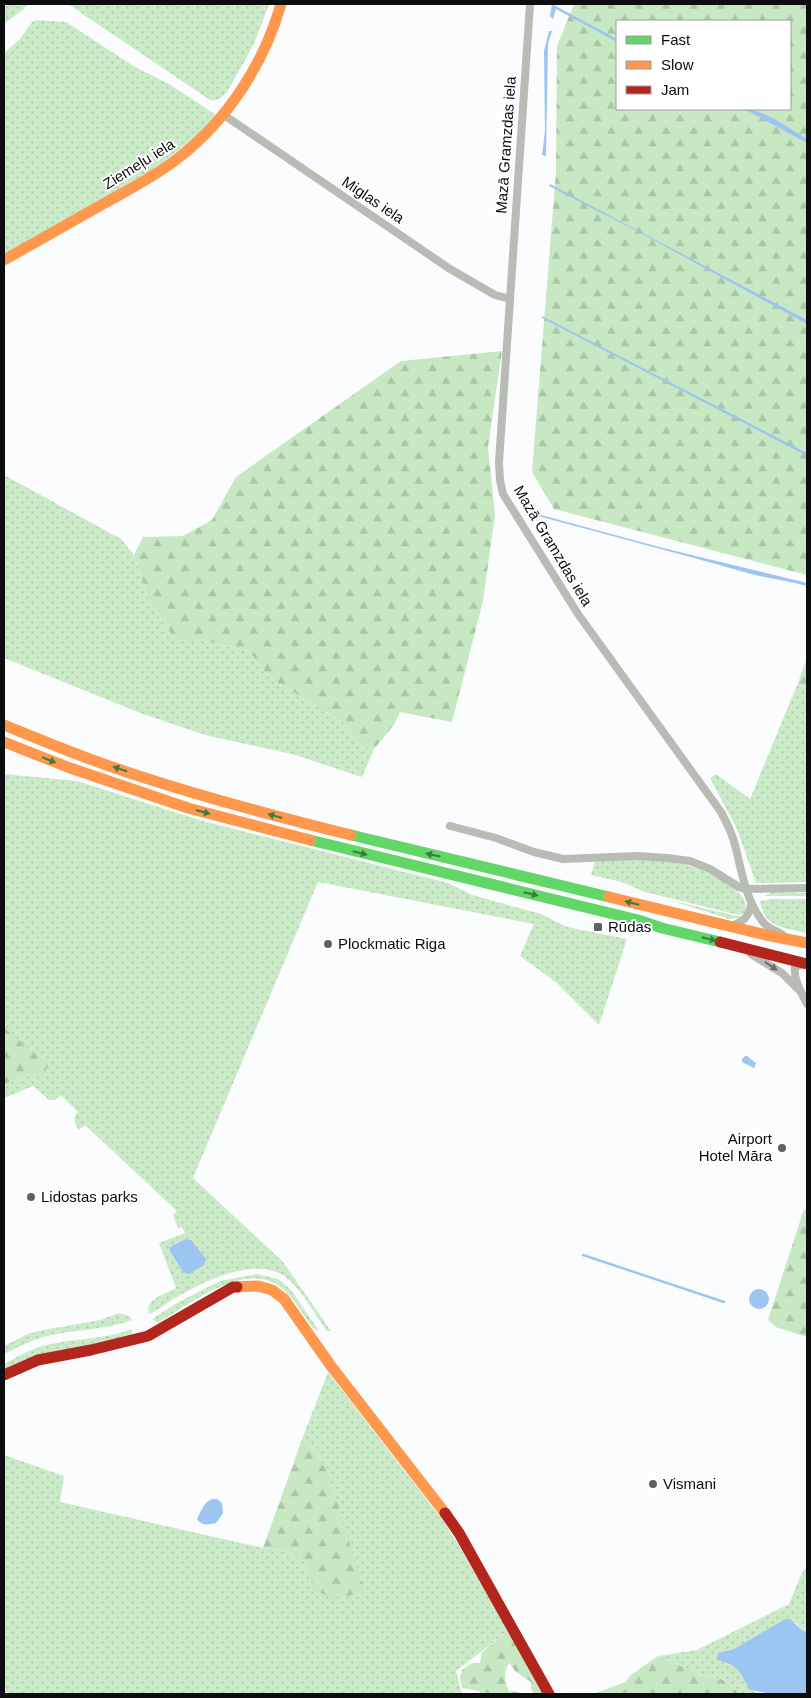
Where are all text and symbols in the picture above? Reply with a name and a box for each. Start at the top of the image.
legend [616,20,791,110]
text: Fast [661,31,691,48]
text: Slow [661,56,694,73]
street label: Mazā Gramzdas iela [492,75,519,214]
text: Jam [661,81,689,98]
street label: Ziemeļu iela [100,135,178,192]
street label: Miglas iela [339,173,408,227]
street label: Mazā Gramzdas iela [511,482,596,610]
one-way arrow [42,756,57,764]
one-way arrow [112,765,127,772]
one-way arrow [196,808,211,816]
one-way arrow [268,811,283,819]
one-way arrow [353,849,368,857]
one-way arrow [425,851,440,859]
one-way arrow [524,890,539,898]
one-way arrow [624,899,639,907]
place label: Rūdas [608,918,651,935]
marker: Rūdas [592,921,604,933]
place label: Plockmatic Riga [338,935,446,952]
one-way arrow [702,935,717,943]
marker: Plockmatic Riga [322,938,334,950]
one-way arrow [764,961,778,971]
place label: Airport Hotel Māra [699,1130,773,1164]
marker: Airport Hotel Māra [776,1142,788,1154]
place label: Lidostas parks [41,1188,138,1205]
marker: Lidostas parks [25,1191,37,1203]
place label: Vismani [663,1475,716,1492]
marker: Vismani [647,1478,659,1490]

